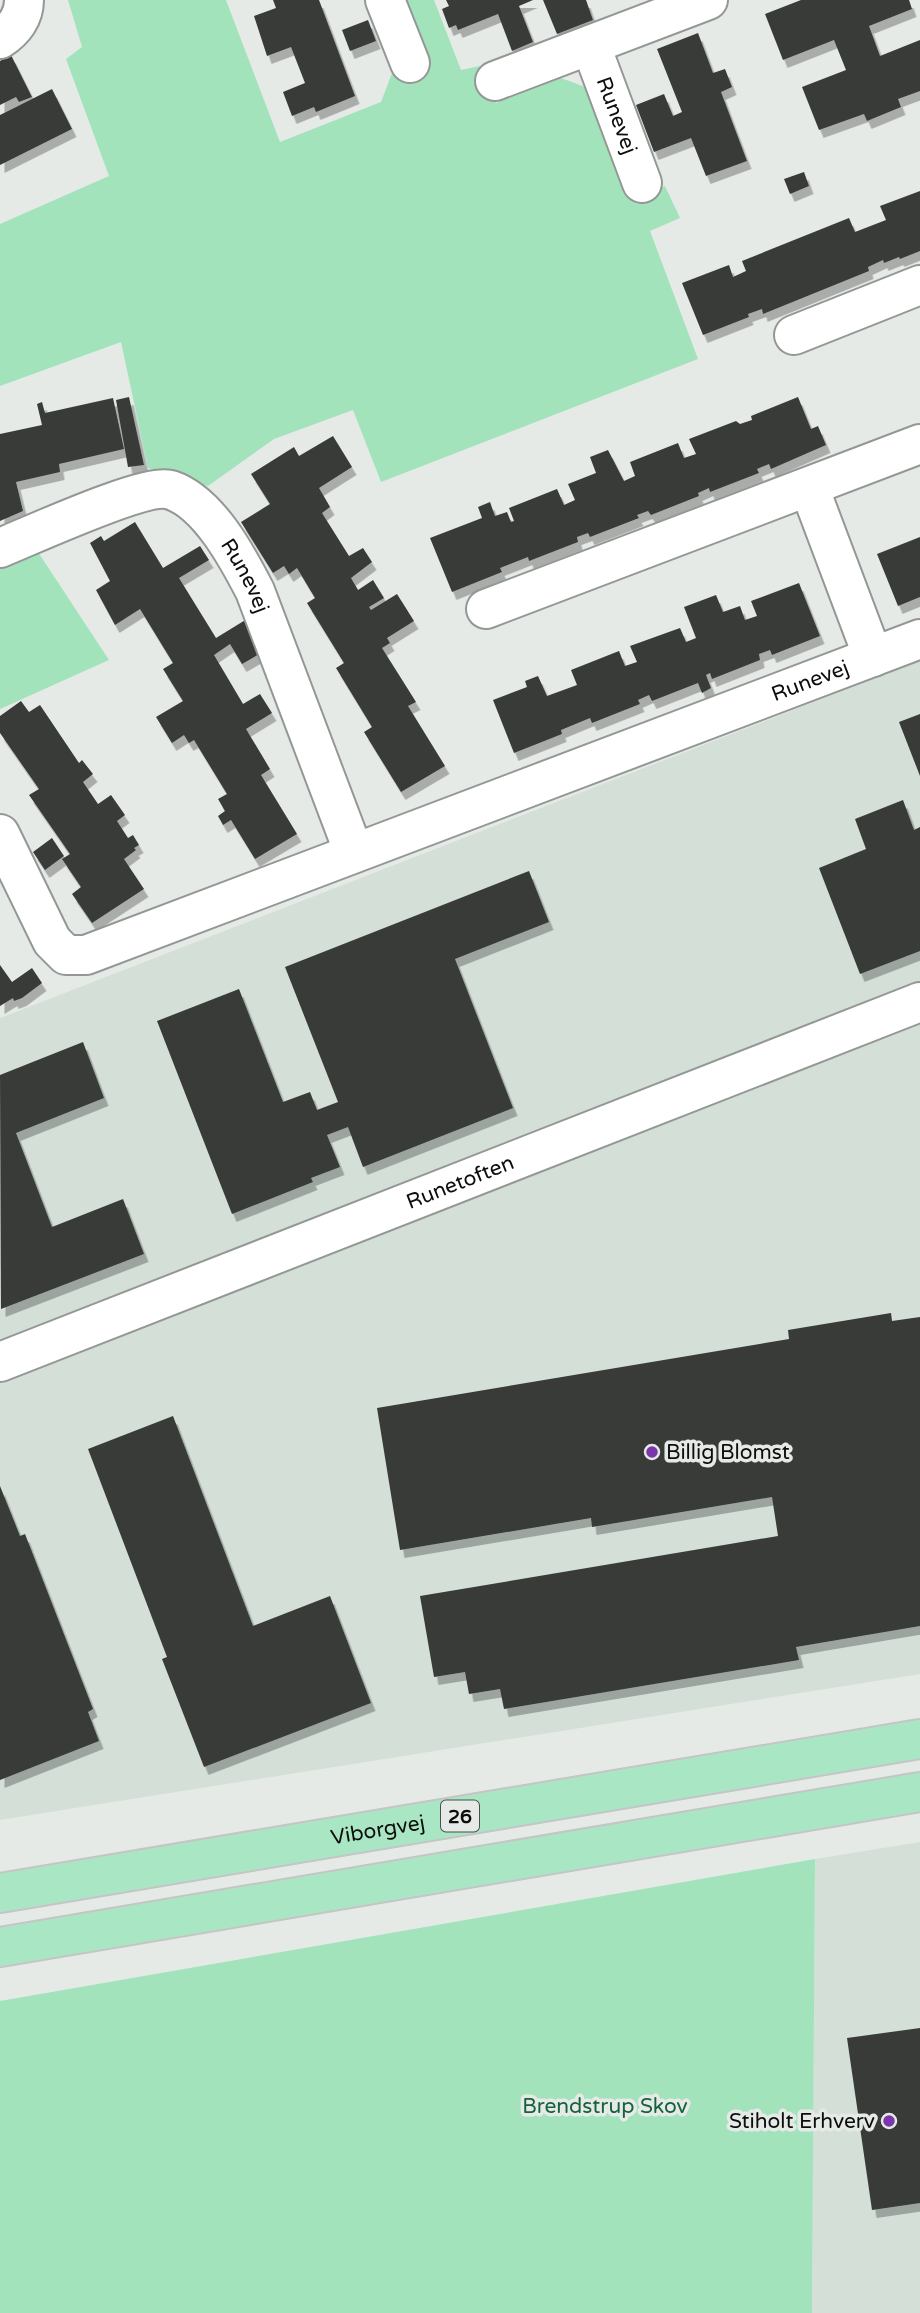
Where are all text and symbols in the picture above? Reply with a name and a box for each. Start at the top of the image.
street label: Runevej [591,73,642,158]
street label: Runevej [215,534,274,616]
street label: Runevej [768,655,852,707]
street label: Runetoften [403,1150,518,1215]
place label: Billig Blomst [666,1440,790,1465]
marker: Billig Blomst [644,1444,660,1460]
road number: 26 [441,1800,479,1832]
street label: Viborgvej [329,1810,427,1850]
park label: Brendstrup Skov [522,2094,688,2119]
place label: Stiholt Erhverv [729,2109,875,2134]
marker: Stiholt Erhverv [881,2113,897,2129]

